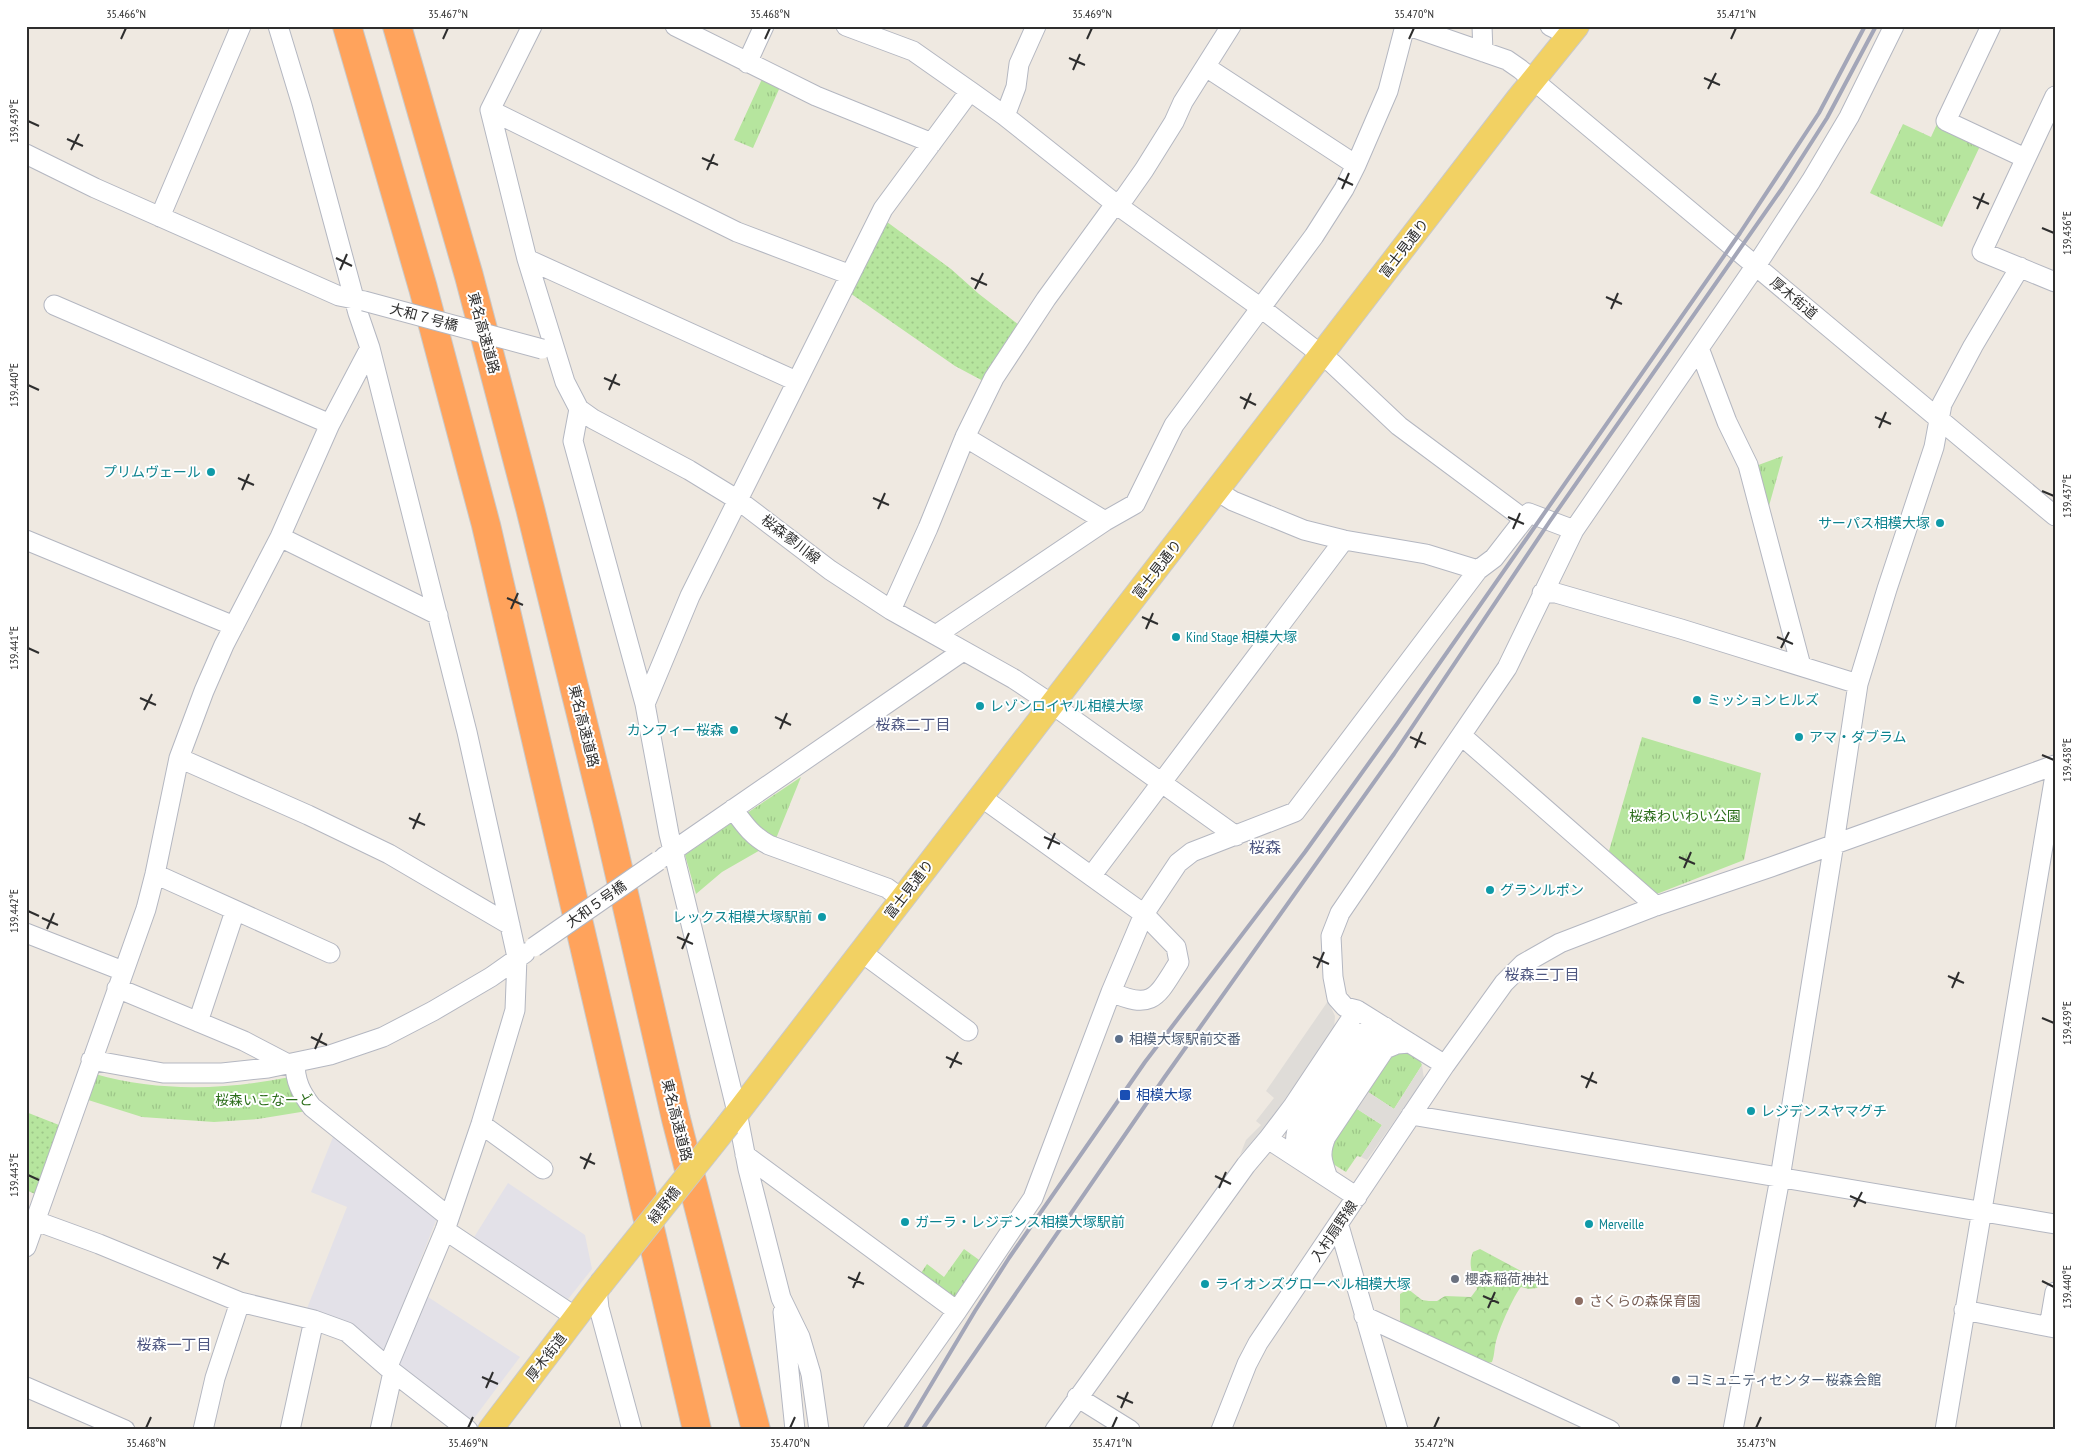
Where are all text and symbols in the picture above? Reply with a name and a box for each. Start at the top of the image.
text: 35.466°N [106,6,146,21]
text: 35.467°N [428,6,468,21]
text: 35.468°N [750,6,790,21]
text: 35.469°N [1072,6,1112,21]
text: 35.470°N [1394,6,1434,21]
text: 35.471°N [1716,6,1756,21]
text: 139.439°E [6,99,21,143]
text: 139.436°E [2059,211,2074,255]
street label: 富士見通り [1375,215,1433,281]
street label: 厚木街道 [1767,273,1821,323]
street label: 東名高速道路 [464,290,504,376]
street label: 大和７号橋 [388,299,460,335]
text: 139.440°E [6,363,21,407]
place label: プリムヴェール [103,463,201,481]
marker: プリムヴェール [205,466,217,478]
text: 139.437°E [2059,474,2074,518]
street label: 桜森蓼川線 [758,510,824,568]
place label: サーパス相模大塚 [1818,514,1930,532]
marker: サーパス相模大塚 [1934,517,1946,529]
street label: 富士見通り [1128,536,1186,602]
text: 139.441°E [6,626,21,670]
place label: Kind Stage 相模大塚 [1186,628,1297,646]
marker: Kind Stage 相模大塚 [1170,631,1182,643]
street label: 東名高速道路 [565,683,603,769]
place label: ミッションヒルズ [1707,691,1819,709]
marker: ミッションヒルズ [1691,694,1703,706]
place label: レゾンロイヤル相模大塚 [990,697,1144,715]
marker: レゾンロイヤル相模大塚 [974,700,986,712]
district label: 桜森二丁目 [875,715,951,734]
place label: カンフィー桜森 [627,721,724,739]
marker: カンフィー桜森 [728,724,740,736]
place label: アマ・ダブラム [1809,728,1907,746]
marker: アマ・ダブラム [1793,731,1805,743]
text: 139.438°E [2059,738,2074,782]
park label: 桜森わいわい公園 [1629,807,1741,825]
district label: 桜森 [1249,837,1281,857]
street label: 富士見通り [880,856,938,922]
street label: 大和５号橋 [562,877,630,931]
place label: グランルポン [1500,881,1584,899]
marker: グランルポン [1484,884,1496,896]
text: 139.442°E [6,889,21,933]
place label: レックス相模大塚駅前 [672,908,812,926]
marker: レックス相模大塚駅前 [816,911,828,923]
district label: 桜森三丁目 [1504,965,1580,984]
text: 139.439°E [2059,1001,2074,1045]
place label: 相模大塚駅前交番 [1129,1030,1241,1048]
marker: 相模大塚駅前交番 [1113,1033,1125,1045]
street label: 東名高速道路 [658,1077,696,1163]
place label: 相模大塚 [1136,1086,1192,1104]
marker: 相模大塚 [1118,1088,1132,1102]
park label: 桜森いこなーど [215,1091,313,1109]
place label: レジデンスヤマグチ [1761,1102,1887,1120]
marker: レジデンスヤマグチ [1745,1105,1757,1117]
text: 139.443°E [6,1153,21,1197]
street label: 緑野橋 [644,1183,684,1227]
street label: 入村扇野線 [1307,1197,1361,1265]
place label: ガーラ・レジデンス相模大塚駅前 [915,1213,1125,1231]
place label: Merveille [1599,1215,1644,1233]
marker: ガーラ・レジデンス相模大塚駅前 [899,1216,911,1228]
marker: Merveille [1583,1218,1595,1230]
text: 139.440°E [2059,1265,2074,1309]
place label: 櫻森稲荷神社 [1465,1270,1549,1288]
marker: 櫻森稲荷神社 [1449,1273,1461,1285]
place label: ライオンズグローベル相模大塚 [1215,1275,1411,1293]
marker: ライオンズグローベル相模大塚 [1199,1278,1211,1290]
place label: さくらの森保育園 [1589,1292,1701,1310]
marker: さくらの森保育園 [1573,1295,1585,1307]
street label: 厚木街道 [522,1329,570,1385]
district label: 桜森一丁目 [136,1335,212,1354]
place label: コミュニティセンター桜森会館 [1686,1371,1881,1389]
marker: コミュニティセンター桜森会館 [1670,1374,1682,1386]
text: 35.468°N [126,1435,166,1450]
text: 35.469°N [448,1435,488,1450]
text: 35.470°N [770,1435,810,1450]
text: 35.471°N [1092,1435,1132,1450]
text: 35.472°N [1414,1435,1454,1450]
text: 35.473°N [1736,1435,1776,1450]

